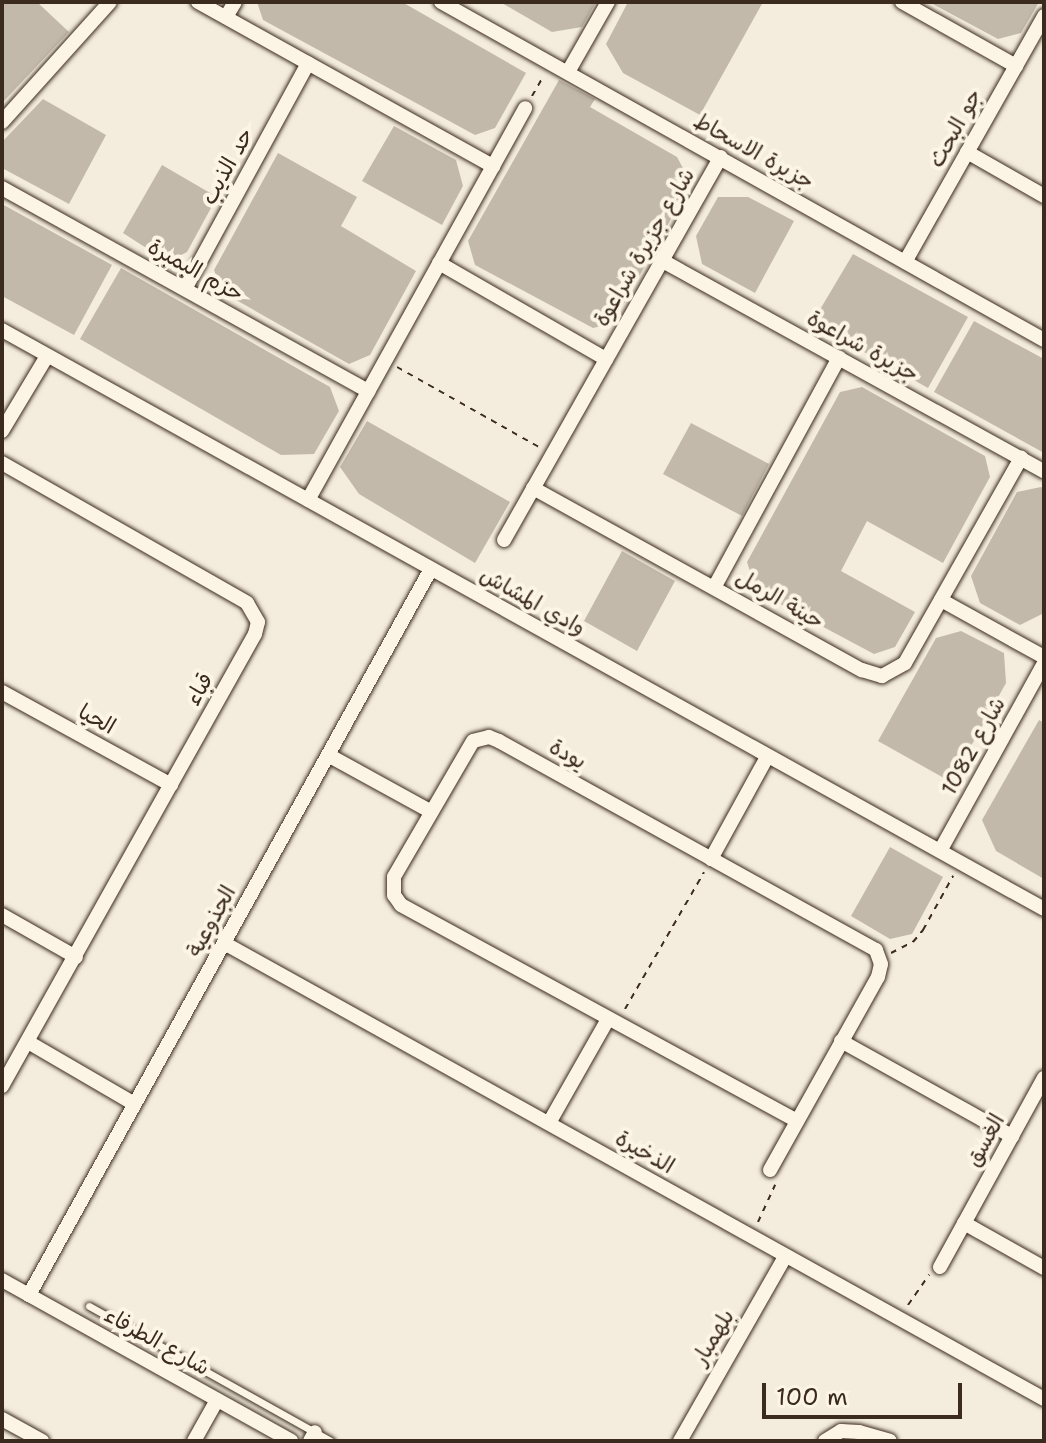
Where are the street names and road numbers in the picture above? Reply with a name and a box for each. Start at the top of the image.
street label: جو البحث [923,84,987,172]
street label: جزيرة الاسحاط [689,107,819,195]
street label: حد الذيب [195,123,259,209]
street label: شارع جزيرة شراعوة [588,163,700,331]
street label: حزم البمبرة [144,233,248,307]
street label: جزيرة شراعوة [803,305,923,387]
street label: وادي المشاش [476,561,590,641]
street label: حينة الرمل [731,563,829,635]
street label: قباء [179,668,219,710]
street label: شارع 1082 [935,692,1011,800]
street label: الحيا [74,698,120,740]
street label: يودة [545,733,591,775]
street label: الجذوعية [181,881,241,961]
street label: الغسق [960,1109,1010,1171]
street label: الذخيرة [611,1125,679,1179]
street label: شارع الطرفاء [100,1301,214,1381]
street label: بلهمبار [686,1304,740,1370]

